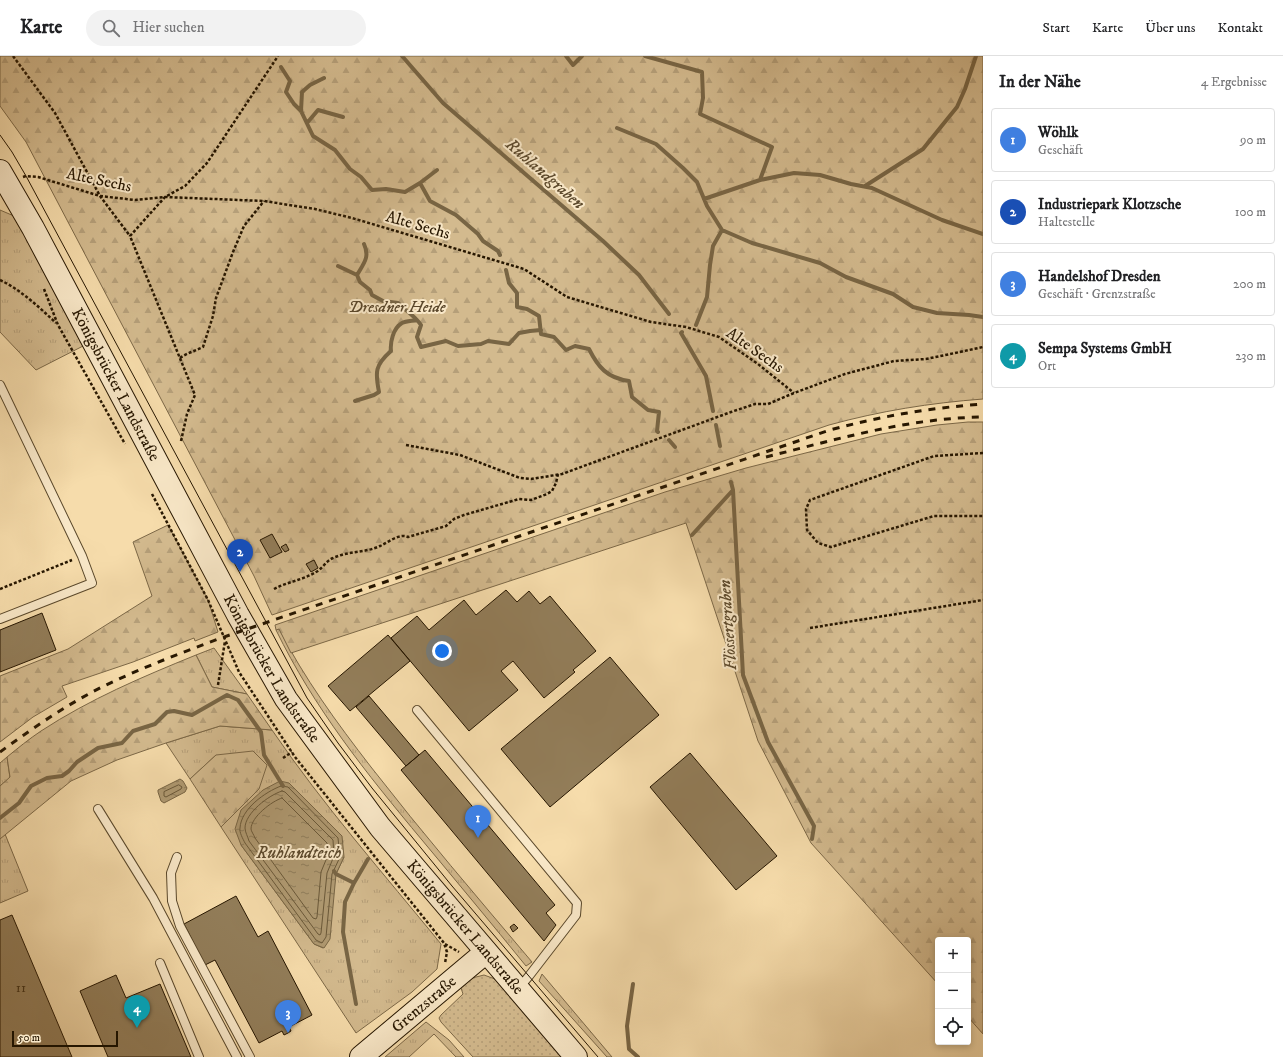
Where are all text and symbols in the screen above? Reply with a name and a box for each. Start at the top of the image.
search box [86,10,366,46]
text: Karte [20,16,62,39]
icon: search [100,17,122,39]
text: Hier suchen [132,18,205,37]
text: Start [1043,19,1070,37]
text: Karte [1092,19,1123,37]
text: Über uns [1145,19,1195,37]
text: Kontakt [1217,19,1263,37]
text: In der Nähe [999,71,1081,93]
text: 4 Ergebnisse [1201,74,1267,90]
text: Wöhlk [1038,123,1079,142]
text: 1 [1011,132,1015,148]
text: 90 m [1240,132,1266,148]
water label: Ruhlandgraben [500,133,589,215]
text: Geschäft [1038,142,1083,158]
street label: Alte Sechs [65,163,133,197]
text: Industriepark Klotzsche [1038,195,1181,214]
text: 2 [1010,204,1016,220]
text: 100 m [1235,204,1266,220]
street label: Alte Sechs [384,206,452,244]
text: Haltestelle [1038,214,1095,230]
text: Handelshof Dresden [1038,267,1161,286]
text: 3 [1011,276,1015,292]
text: 200 m [1233,276,1266,292]
text: Geschäft · Grenzstraße [1038,286,1156,302]
park label: Dresdner Heide [348,297,446,317]
street label: Königsbrücker Landstraße [67,305,165,465]
street label: Alte Sechs [722,323,788,377]
text: Sempa Systems GmbH [1038,339,1172,358]
text: 4 [1009,348,1017,364]
text: 230 m [1235,348,1266,364]
text: Ort [1038,358,1056,374]
pin: 2 [227,539,253,572]
water label: Flössertgraben [714,579,742,671]
street label: Königsbrücker Landstraße [219,591,325,747]
your location [432,641,452,661]
pin: 1 [465,805,491,838]
water label: Ruhlandteich [256,842,342,864]
street label: Königsbrücker Landstraße [402,856,529,999]
map controls [935,937,971,1045]
button: + [935,937,971,973]
street label: Grenzstraße [387,971,461,1037]
button: − [935,973,971,1009]
house number: 11 [16,979,26,997]
pin: 4 [124,995,150,1028]
pin: 3 [275,1000,301,1033]
button: locate [935,1009,971,1045]
scale bar [12,1029,118,1048]
text: 50 m [18,1031,40,1045]

